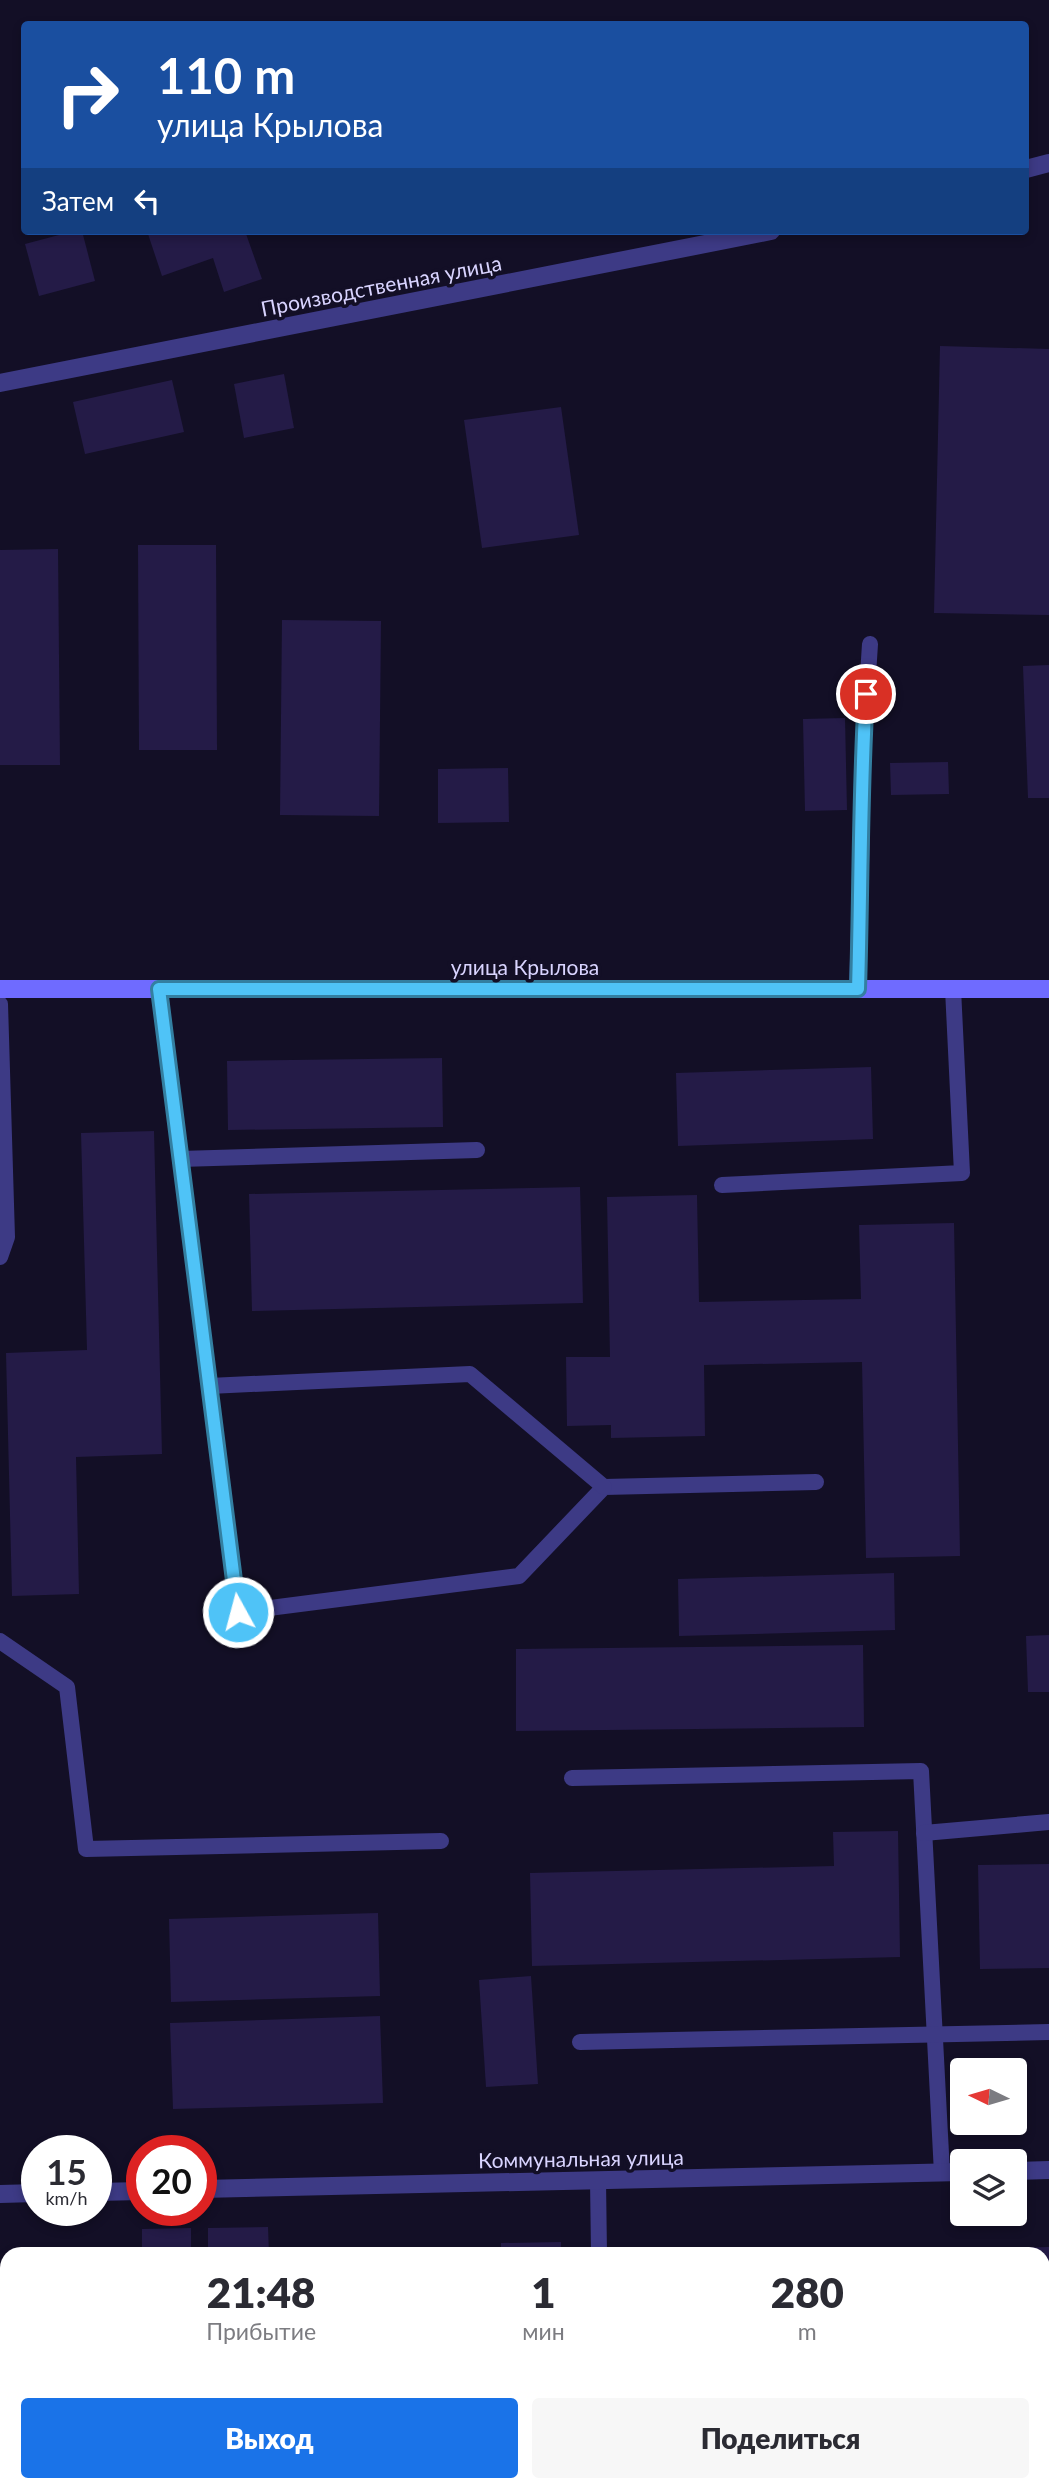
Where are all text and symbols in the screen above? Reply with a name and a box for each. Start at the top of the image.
text: 110 m [157,46,295,104]
icon: right [42,49,133,140]
text: улица Крылова [157,105,383,144]
icon: left [128,182,166,220]
text: Затем [42,185,114,217]
street label: Производственная улица [259,249,503,321]
pin [836,664,896,724]
icon: arrive [847,675,885,713]
street label: улица Крылова [451,954,599,979]
position arrow [201,1575,275,1649]
north arrow [950,2058,1027,2135]
map controls [950,2058,1027,2226]
speed limit sign: 20 [126,2135,217,2226]
street label: Коммунальная улица [478,2144,684,2172]
button: layers [950,2149,1027,2226]
text: 15 [46,2150,87,2192]
text: km/h [45,2187,88,2209]
text: 21:48 [207,2267,315,2317]
text: 1 [531,2267,556,2317]
text: 280 [771,2267,844,2317]
text: Прибытие [206,2317,316,2345]
text: мин [522,2317,565,2345]
text: m [798,2317,817,2345]
button: Выход [21,2398,518,2478]
button: Поделиться [532,2398,1029,2478]

